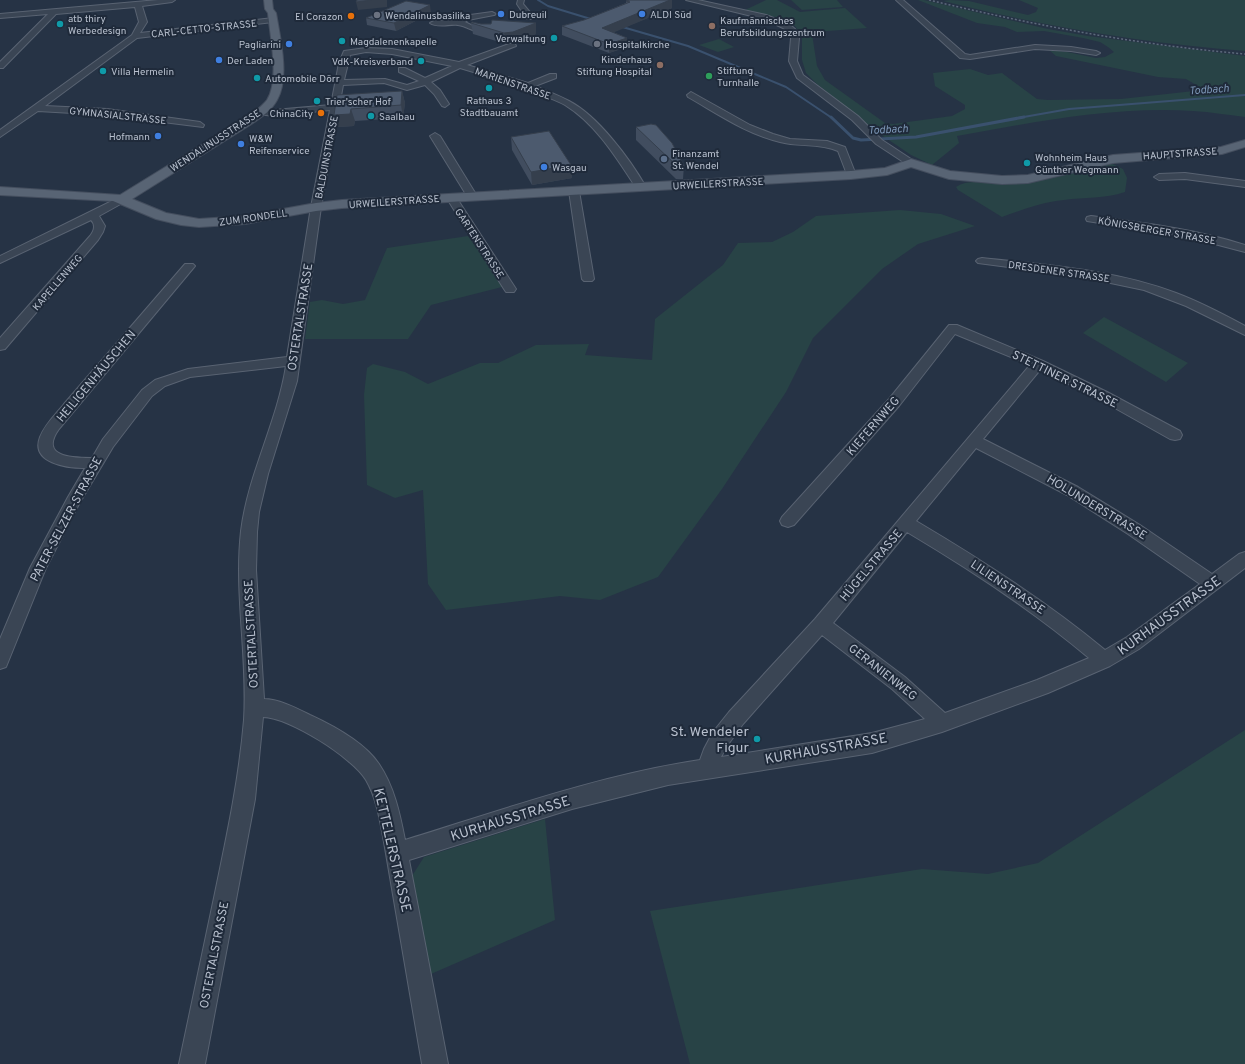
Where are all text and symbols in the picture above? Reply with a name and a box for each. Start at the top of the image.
marker: Dubreuil [496,9,506,19]
place label: Dubreuil [509,9,547,22]
marker: ALDI Süd [637,9,647,19]
place label: ALDI Süd [650,9,691,22]
marker: Wendalinusbasilika [372,10,382,20]
place label: Wendalinusbasilika [385,10,470,23]
place label: El Corazon [295,11,343,24]
marker: El Corazon [346,11,356,21]
place label: atb thiry Werbedesign [68,13,126,38]
place label: Kaufmännisches Berufsbildungszentrum [720,15,825,40]
street label: CARL-CETTO-STRASSE [151,17,258,42]
marker: atb thiry Werbedesign [55,19,65,29]
marker: Kaufmännisches Berufsbildungszentrum [707,21,717,31]
place label: Verwaltung [495,33,546,46]
marker: Verwaltung [549,33,559,43]
marker: Magdalenenkapelle [337,36,347,46]
place label: Magdalenenkapelle [350,36,437,49]
place label: Pagliarini [239,39,281,52]
marker: Pagliarini [284,39,294,49]
marker: Hospitalkirche [592,39,602,49]
place label: Hospitalkirche [605,39,670,52]
place label: Kinderhaus Stiftung Hospital [577,54,652,79]
marker: Der Laden [214,55,224,65]
place label: Der Laden [227,55,273,68]
place label: VdK-Kreisverband [332,56,413,69]
marker: VdK-Kreisverband [416,56,426,66]
marker: Kinderhaus Stiftung Hospital [655,60,665,70]
street label: MARIENSTRASSE [473,65,552,103]
place label: Stiftung Turnhalle [717,65,759,90]
marker: Villa Hermelin [98,66,108,76]
place label: Villa Hermelin [111,66,174,79]
marker: Stiftung Turnhalle [704,71,714,81]
marker: Automobile Dörr [252,73,262,83]
place label: Automobile Dörr [265,73,340,86]
water label: Todbach [1189,82,1230,98]
marker: Rathaus 3 Stadtbauamt [484,83,494,93]
place label: Rathaus 3 Stadtbauamt [460,95,518,120]
marker: Trier'scher Hof [312,96,322,106]
place label: Trier'scher Hof [325,96,391,109]
street label: GYMNASIALSTRASSE [69,105,167,128]
street label: WENDALINUSSTRASSE [168,107,263,175]
place label: ChinaCity [270,108,313,121]
marker: ChinaCity [316,108,326,118]
marker: Saalbau [366,111,376,121]
place label: Saalbau [379,111,415,124]
street label: BALDUINSTRASSE [313,115,342,200]
water label: Todbach [868,122,908,138]
place label: Hofmann [109,131,150,144]
marker: Hofmann [153,131,163,141]
place label: W&W Reifenservice [249,133,310,158]
marker: W&W Reifenservice [236,139,246,149]
street label: HAUPTSTRASSE [1142,145,1218,164]
place label: Finanzamt St. Wendel [672,148,720,173]
place label: Wohnheim Haus Günther Wegmann [1035,152,1119,177]
marker: Finanzamt St. Wendel [659,154,669,164]
marker: Wohnheim Haus Günther Wegmann [1022,158,1032,168]
marker: Wasgau [539,162,549,172]
place label: Wasgau [552,162,587,175]
street label: URWEILERSTRASSE [672,176,764,193]
street label: URWEILERSTRASSE [348,193,440,212]
street label: GARTENSTRASSE [451,206,506,281]
street label: ZUM RONDELL [218,207,288,230]
street label: KÖNIGSBERGER STRASSE [1097,215,1217,248]
street label: KAPELLENWEG [30,252,86,314]
street label: DRESDENER STRASSE [1007,259,1110,286]
street label: OSTERTALSTRASSE [285,262,317,372]
street label: HEILIGENHÄUSCHEN [53,327,140,426]
street label: STETTINER STRASSE [1009,347,1120,412]
street label: KIEFERNWEG [844,394,904,460]
street label: PATER-SELZER-STRASSE [27,454,107,585]
street label: HOLUNDERSTRASSE [1043,472,1150,544]
street label: HÜGELSTRASSE [837,526,907,605]
street label: LILIENSTRASSE [967,557,1048,619]
street label: KURHAUSSTRASSE [1115,573,1225,660]
street label: OSTERTALSTRASSE [241,579,263,689]
street label: GERANIENWEG [845,641,920,705]
place label: St. Wendeler Figur [670,724,750,757]
street label: KURHAUSSTRASSE [764,730,889,769]
marker: St. Wendeler Figur [752,734,762,744]
street label: KETTELERSTRASSE [369,787,414,914]
street label: KURHAUSSTRASSE [449,793,572,846]
street label: OSTERTALSTRASSE [197,900,233,1010]

